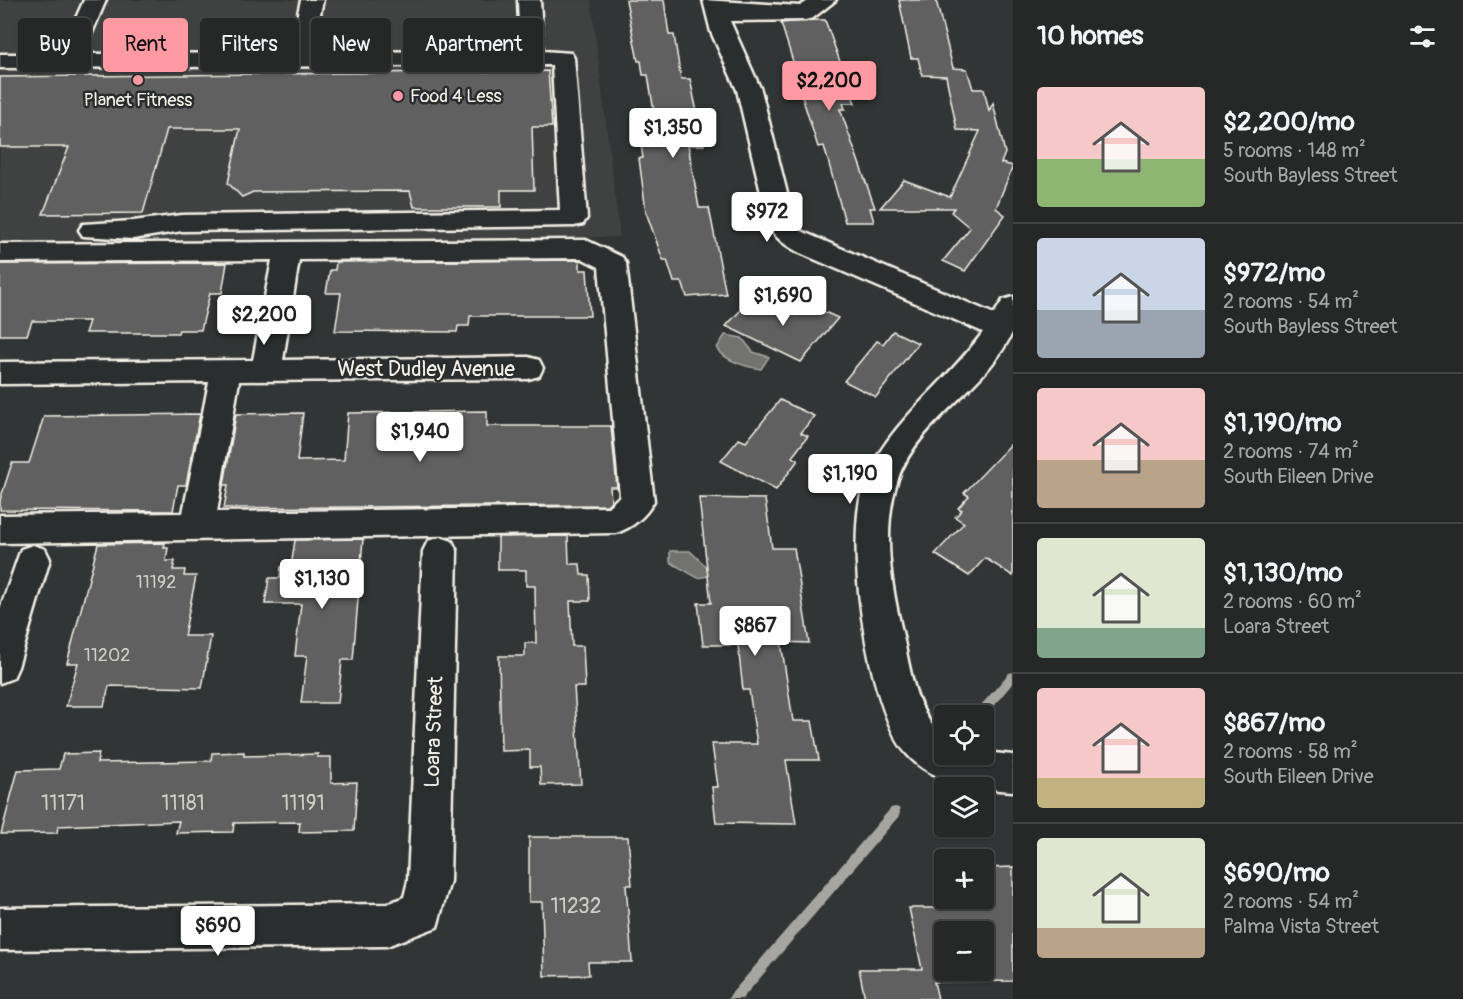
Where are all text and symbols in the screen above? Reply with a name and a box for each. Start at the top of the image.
chip: Buy [18,18,91,72]
chip: Rent [103,18,188,72]
chip: Filters [200,18,299,72]
chip: New [311,18,391,72]
chip: Apartment [403,18,543,72]
text: 10 homes [1037,20,1143,52]
icon: filters [1406,20,1439,53]
pin: $2,200 [780,61,878,112]
text: $2,200 [796,68,862,93]
marker: Planet Fitness [131,73,145,87]
place label: Food 4 Less [410,85,501,108]
place label: Planet Fitness [84,89,192,112]
marker: Food 4 Less [391,89,405,103]
text: $2,200/mo [1223,106,1355,138]
pin: $1,350 [624,108,722,159]
icon: home [1085,111,1157,183]
text: $1,350 [643,115,703,140]
text: 5 rooms · 148 m² [1223,138,1366,163]
text: South Bayless Street [1223,163,1397,188]
pin: $972 [731,192,803,243]
text: $972 [746,199,788,224]
text: $972/mo [1223,257,1325,289]
icon: home [1085,262,1157,334]
pin: $1,690 [734,276,832,327]
text: $1,690 [753,283,813,308]
text: 2 rooms · 54 m² [1223,289,1359,314]
pin: $2,200 [215,295,313,346]
text: $2,200 [231,302,297,327]
text: South Bayless Street [1223,314,1397,339]
street label: West Dudley Avenue [337,356,516,383]
text: $1,190/mo [1223,407,1342,439]
pin: $1,940 [371,412,469,463]
icon: home [1085,412,1157,484]
text: $1,940 [390,419,450,444]
text: 2 rooms · 74 m² [1223,439,1359,464]
pin: $1,190 [801,454,899,505]
text: $1,190 [822,461,878,486]
text: South Eileen Drive [1223,464,1374,489]
text: $1,130/mo [1223,557,1343,589]
pin: $1,130 [273,559,371,610]
icon: home [1085,562,1157,634]
text: $1,130 [294,566,350,591]
house number: 11192 [136,571,176,594]
text: 2 rooms · 60 m² [1223,589,1362,614]
pin: $867 [719,606,791,657]
text: $867 [734,613,776,638]
text: Loara Street [1223,614,1329,639]
house number: 11202 [84,644,130,667]
street label: Loara Street [419,675,449,788]
map controls [934,705,994,981]
button: locate [934,705,994,765]
text: $867/mo [1223,707,1325,739]
icon: home [1085,712,1157,784]
text: 2 rooms · 58 m² [1223,739,1358,764]
text: South Eileen Drive [1223,764,1374,789]
button: layers [934,777,994,837]
house number: 11171 [41,790,85,817]
house number: 11181 [161,790,205,817]
house number: 11191 [281,790,325,817]
button: + [934,849,994,909]
text: $690/mo [1223,857,1330,889]
icon: home [1085,862,1157,934]
text: 2 rooms · 54 m² [1223,889,1359,914]
house number: 11232 [551,893,602,920]
pin: $690 [182,906,254,957]
text: $690 [195,913,241,938]
text: Palma Vista Street [1223,914,1379,939]
button: − [934,921,994,981]

